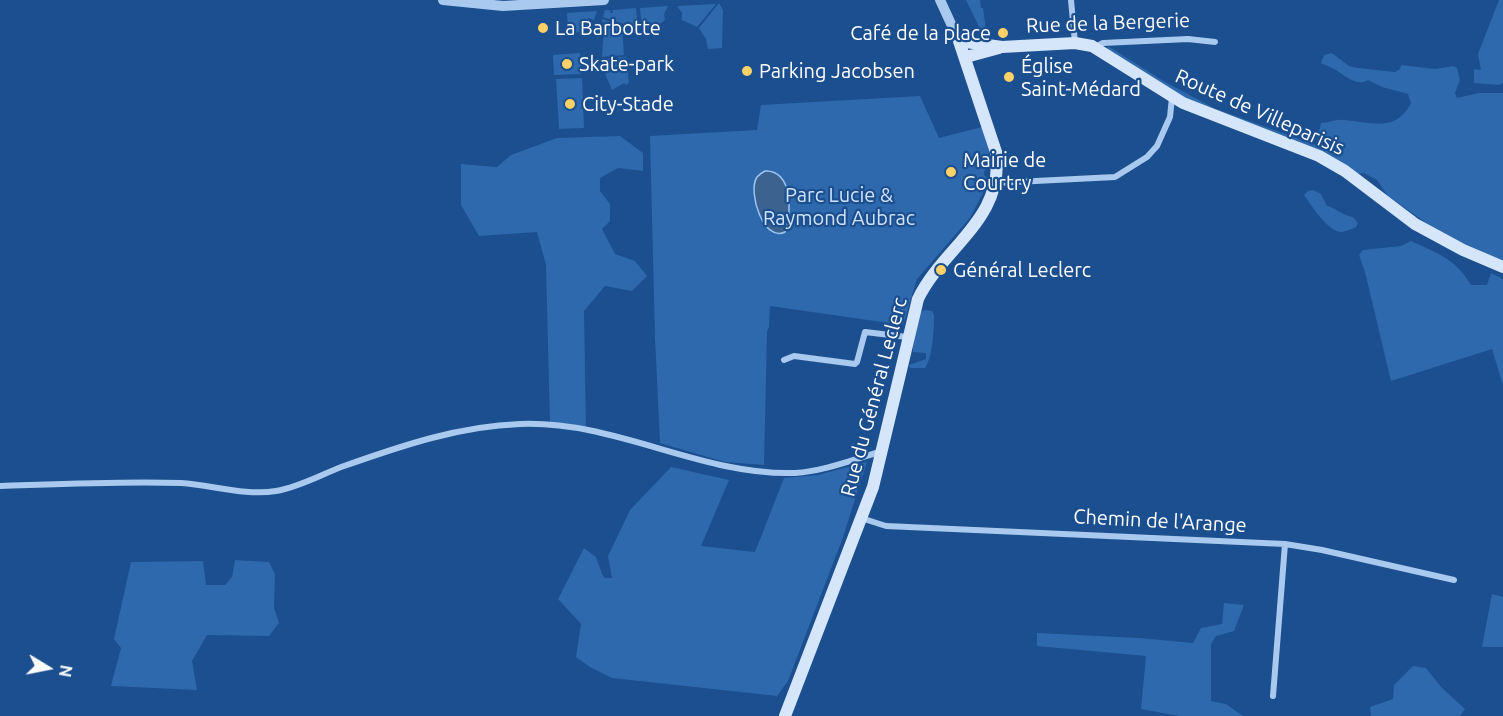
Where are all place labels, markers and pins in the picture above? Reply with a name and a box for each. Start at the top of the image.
place label: La Barbotte [555,16,661,40]
marker: La Barbotte [536,21,550,35]
place label: Café de la place [850,21,991,45]
marker: Café de la place [996,26,1010,40]
place label: Skate-park [579,52,674,76]
place label: Église Saint-Médard [1021,54,1141,101]
marker: Skate-park [560,57,574,71]
place label: Parking Jacobsen [759,59,915,83]
marker: Parking Jacobsen [740,64,754,78]
marker: Église Saint-Médard [1002,70,1016,84]
place label: City-Stade [582,92,674,116]
marker: City-Stade [563,97,577,111]
place label: Mairie de Courtry [963,148,1046,195]
marker: Mairie de Courtry [944,165,958,179]
place label: Général Leclerc [953,258,1091,282]
marker: Général Leclerc [934,263,948,277]

